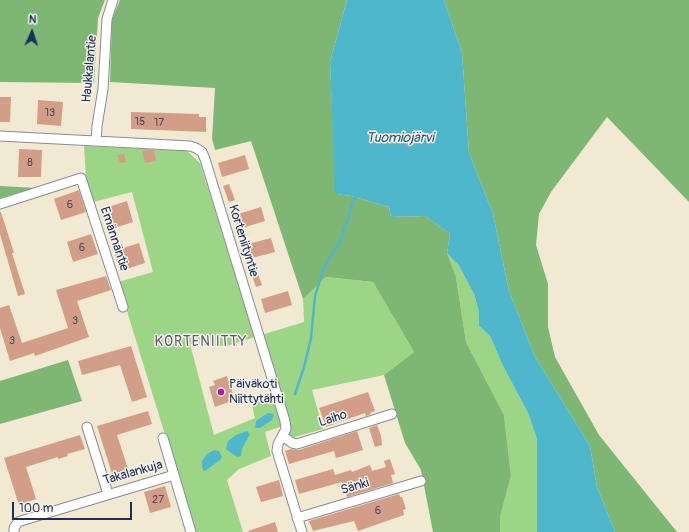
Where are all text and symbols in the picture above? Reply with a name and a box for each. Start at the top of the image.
north arrow [12,12,52,52]
text: N [29,13,37,26]
street label: Haukkalantie [79,35,101,103]
house number: 13 [45,106,55,120]
house number: 15 [135,115,145,129]
house number: 17 [154,116,164,130]
water label: Tuomiojärvi [366,130,434,146]
house number: 8 [27,156,33,170]
house number: 6 [67,198,73,212]
street label: Korteniityntie [225,203,261,279]
street label: Emännäntie [96,205,132,273]
house number: 6 [79,241,85,255]
house number: 3 [72,314,78,328]
house number: 3 [9,334,15,348]
district label: KORTENIITTY [155,334,247,350]
place label: Päiväkoti Niittytähti [229,377,284,408]
marker: Päiväkoti Niittytähti [216,387,226,397]
street label: Laiho [317,407,349,431]
street label: Takalankuja [102,457,164,489]
street label: Sänki [339,475,371,499]
house number: 27 [152,493,164,507]
scale bar [14,494,134,520]
text: 100 m [19,501,53,516]
house number: 6 [375,504,381,518]

